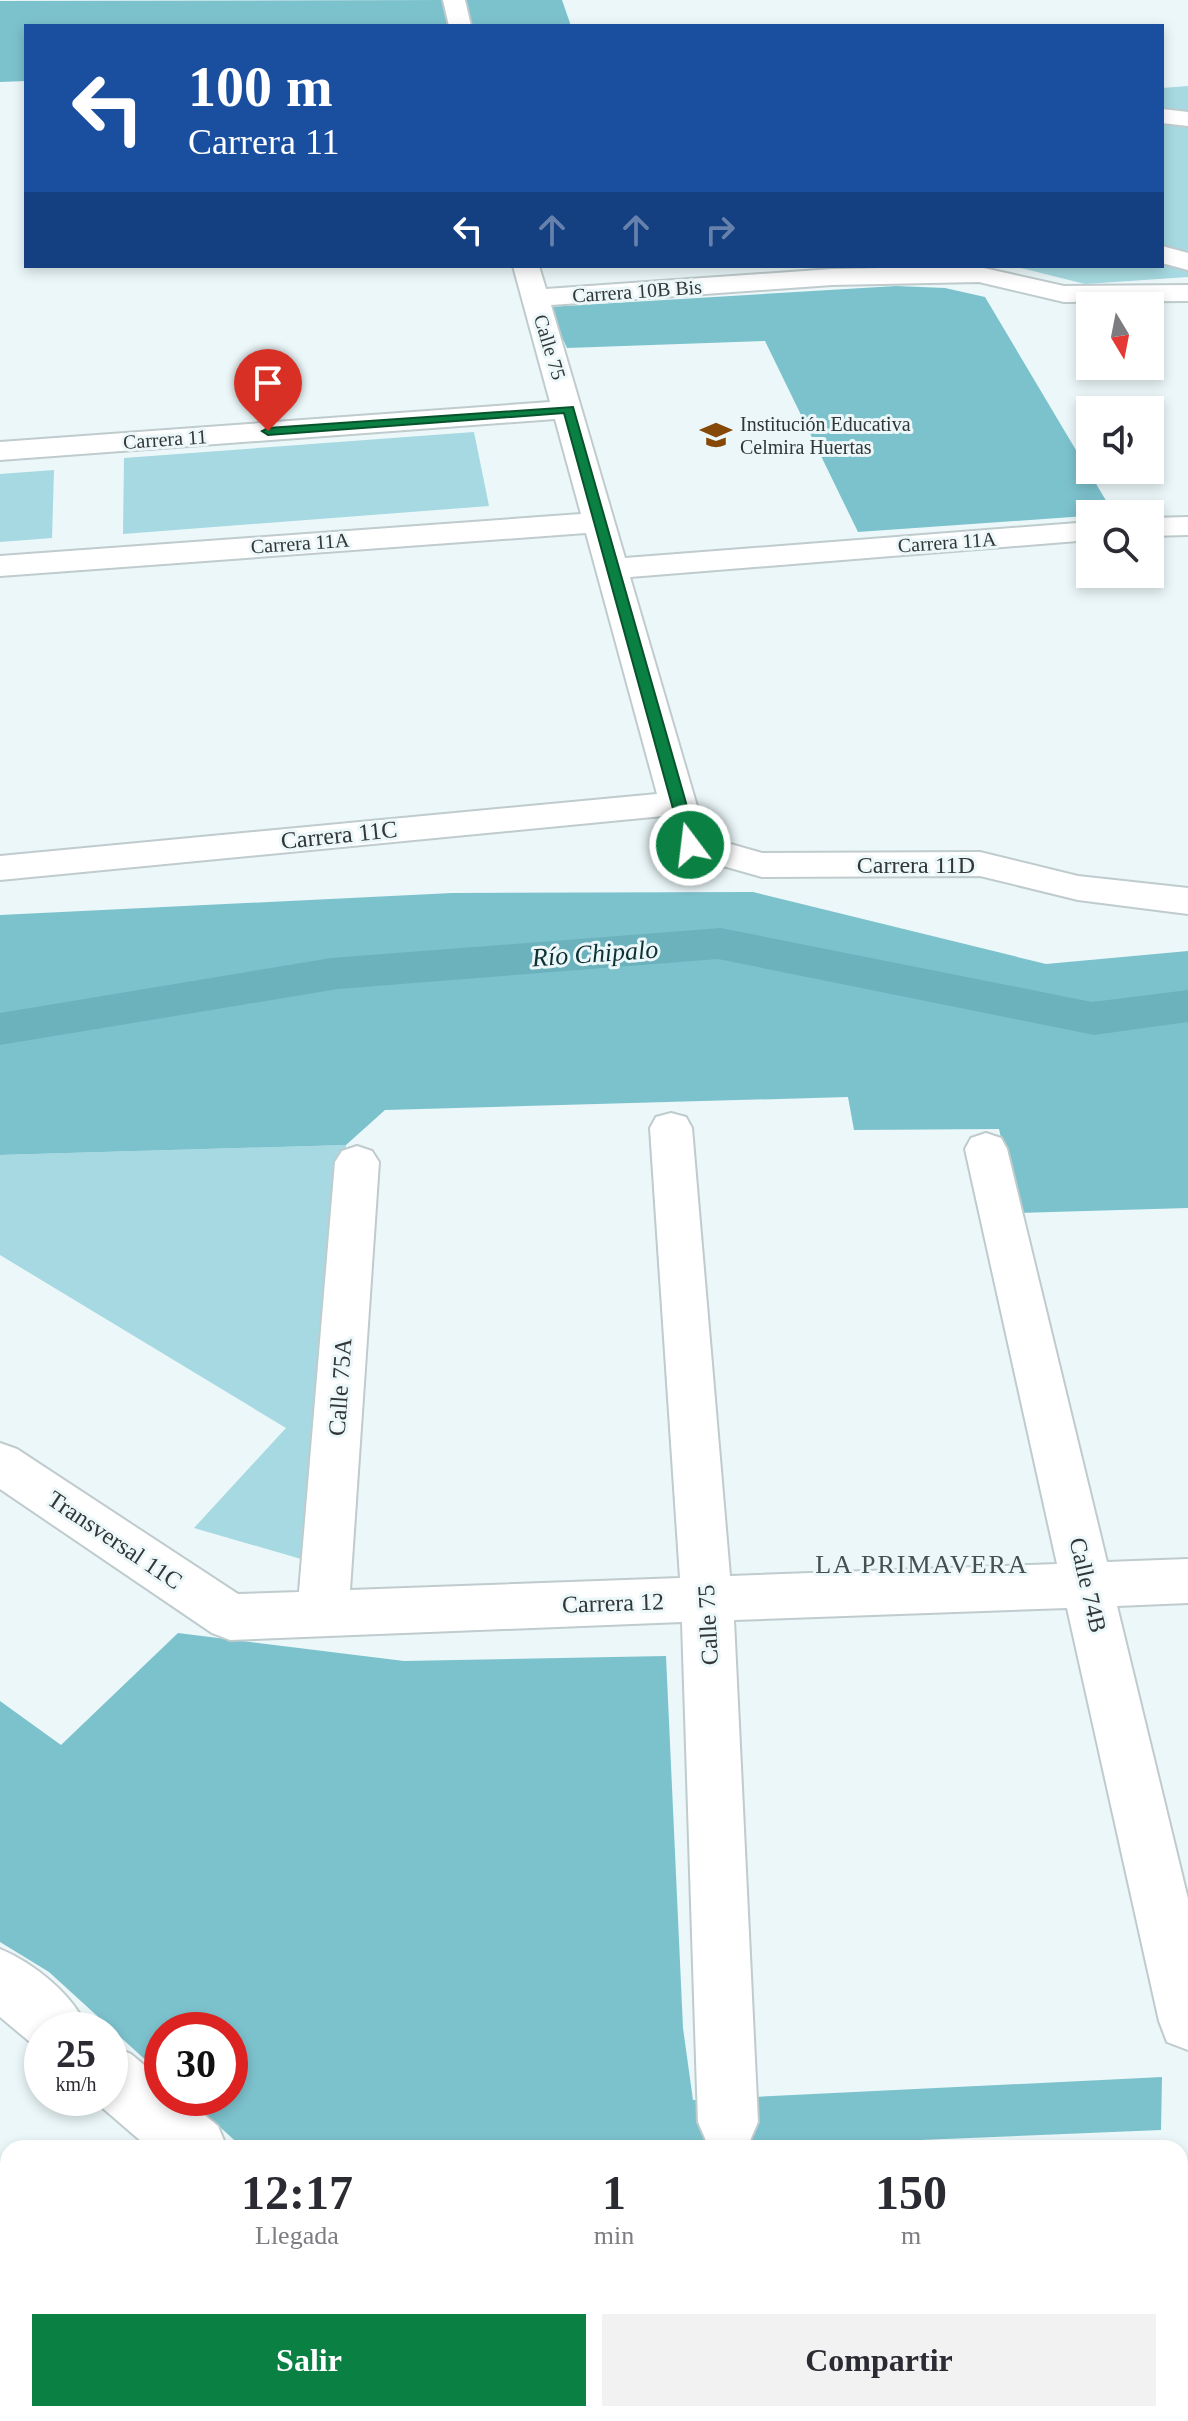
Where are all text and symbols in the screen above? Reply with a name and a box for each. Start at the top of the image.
icon: left [56,56,160,160]
text: 100 m [188,56,333,118]
text: Carrera 11 [188,122,340,162]
icon: left [446,208,490,252]
icon: ahead [530,208,574,252]
icon: ahead [614,208,658,252]
icon: right [698,208,742,252]
street label: Carrera 10B Bis [571,275,703,307]
north arrow [1076,292,1164,380]
map controls [1076,292,1164,588]
street label: Calle 75 [530,312,570,382]
pin [234,349,302,431]
icon: arrive [246,361,290,405]
button: sound [1076,396,1164,484]
place label: Institución Educativa Celmira Huertas [740,413,911,458]
school or university icon: Institución Educativa Celmira Huertas [699,418,733,452]
street label: Carrera 11 [122,425,208,453]
button: search [1076,500,1164,588]
street label: Carrera 11A [897,528,998,556]
street label: Carrera 11A [250,529,351,557]
position arrow [648,803,732,887]
street label: Carrera 11C [279,816,399,854]
street label: Carrera 11D [857,852,975,878]
water label: Río Chipalo [530,935,659,972]
street label: Calle 75A [324,1337,356,1437]
street label: Transversal 11C [43,1486,187,1594]
street label: Calle 74B [1064,1535,1112,1635]
district label: LA PRIMAVERA [815,1550,1029,1579]
street label: Calle 75 [693,1584,723,1666]
street label: Carrera 12 [562,1588,664,1618]
speed limit sign: 30 [144,2012,248,2116]
text: 25 [56,2031,96,2076]
text: km/h [55,2073,97,2095]
text: 12:17 [241,2166,353,2219]
text: 1 [602,2166,626,2219]
text: 150 [875,2166,947,2219]
text: Llegada [255,2221,339,2250]
text: min [594,2221,634,2250]
text: m [901,2221,921,2250]
button: Salir [32,2314,586,2406]
button: Compartir [602,2314,1156,2406]

